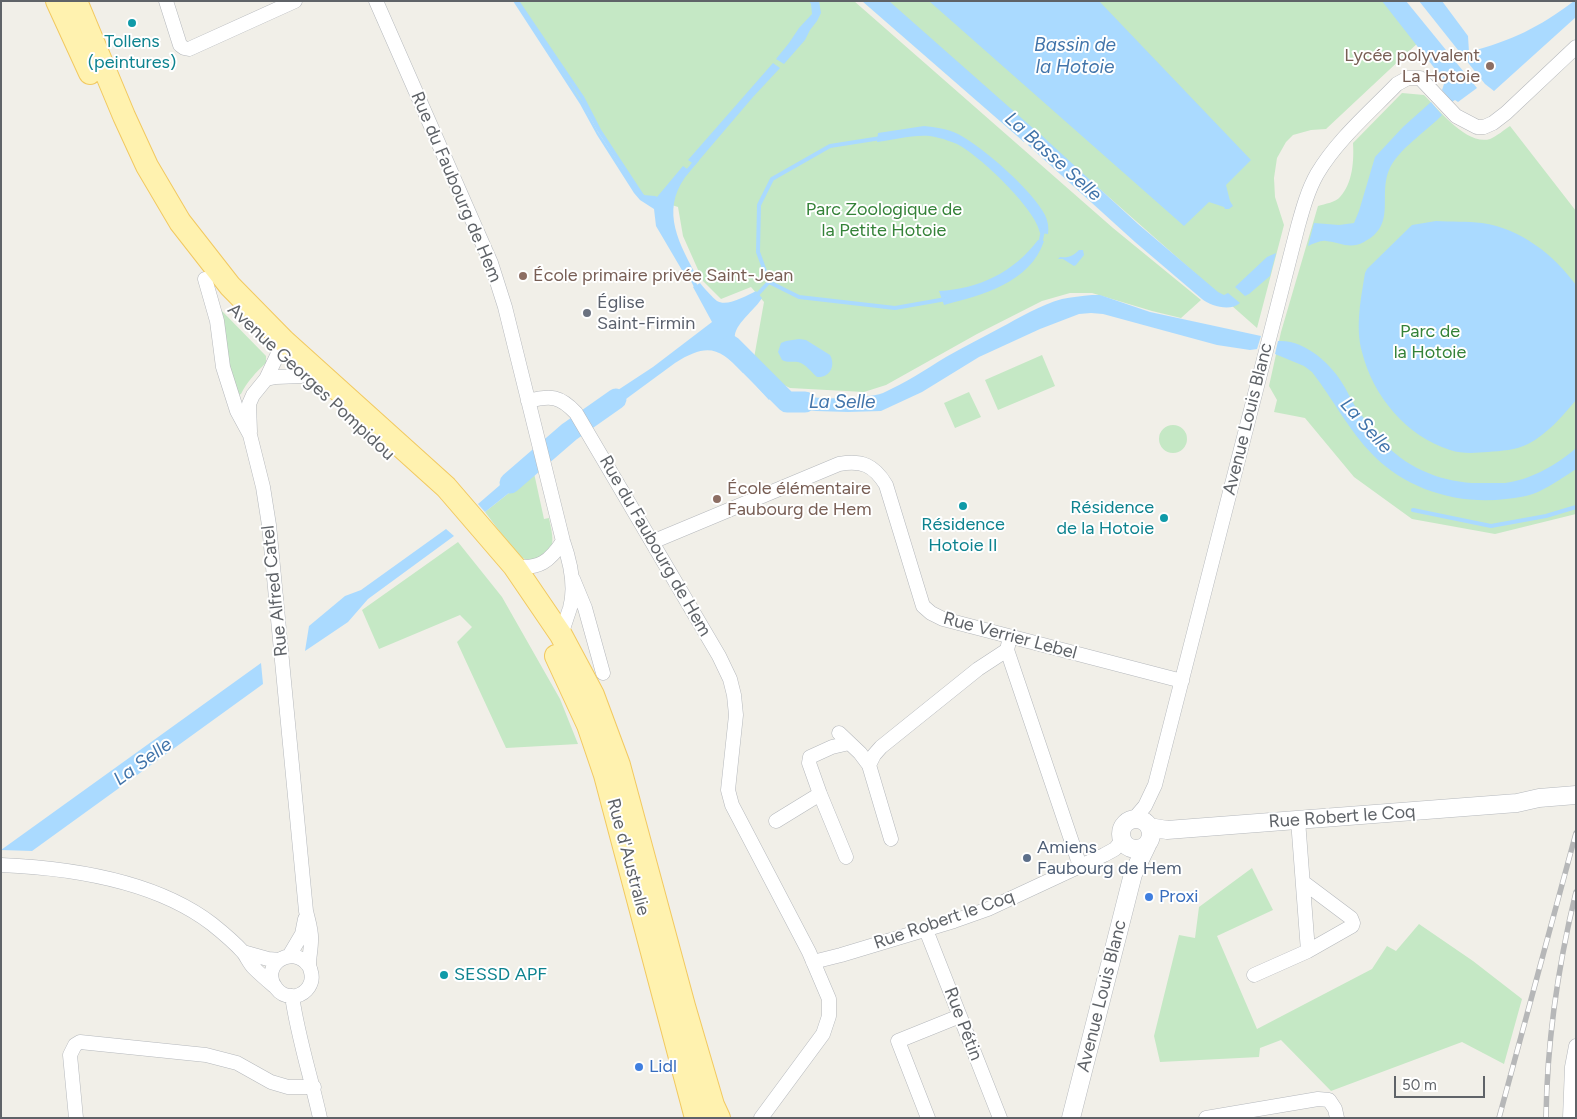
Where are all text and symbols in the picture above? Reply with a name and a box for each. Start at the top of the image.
marker: Tollens (peintures) [126,17,138,29]
place label: Tollens (peintures) [88,31,176,74]
water label: Bassin de la Hotoie [1034,34,1116,78]
place label: Lycée polyvalent La Hotoie [1344,45,1480,88]
marker: Lycée polyvalent La Hotoie [1484,60,1496,72]
street label: Rue du Faubourg de Hem [406,88,506,286]
water label: La Basse Selle [1000,108,1106,206]
park label: Parc Zoologique de la Petite Hotoie [806,199,962,242]
place label: École primaire privée Saint-Jean [533,265,793,287]
marker: École primaire privée Saint-Jean [517,270,529,282]
place label: Église Saint-Firmin [597,292,695,334]
street label: Avenue Georges Pompidou [223,299,399,465]
marker: Église Saint-Firmin [581,307,593,319]
park label: Parc de la Hotoie [1394,321,1466,364]
street label: Avenue Louis Blanc [1219,341,1277,497]
water label: La Selle [809,391,875,413]
water label: La Selle [1335,394,1397,458]
street label: Rue du Faubourg de Hem [594,452,716,640]
place label: École élémentaire Faubourg de Hem [727,478,872,520]
marker: École élémentaire Faubourg de Hem [711,493,723,505]
place label: Résidence de la Hotoie [1056,497,1154,540]
marker: Résidence Hotoie II [957,500,969,512]
marker: Résidence de la Hotoie [1158,512,1170,524]
place label: Résidence Hotoie II [921,514,1005,556]
street label: Rue Alfred Catel [257,524,293,658]
street label: Rue Verrier Lebel [941,608,1079,664]
water label: La Selle [109,733,177,791]
street label: Rue d'Australie [602,796,654,918]
street label: Rue Robert le Coq [1268,801,1416,833]
place label: Amiens Faubourg de Hem [1037,837,1182,880]
marker: Amiens Faubourg de Hem [1021,852,1033,864]
street label: Rue Robert le Coq [871,886,1017,954]
place label: Proxi [1159,886,1199,908]
marker: Proxi [1143,891,1155,903]
street label: Avenue Louis Blanc [1073,918,1131,1074]
place label: SESSD APF [454,964,547,986]
marker: SESSD APF [438,969,450,981]
street label: Rue Pétin [939,984,987,1064]
place label: Lidl [649,1056,677,1078]
marker: Lidl [633,1061,645,1073]
scale bar [1397,1066,1488,1098]
text: 50 m [1402,1076,1437,1094]

